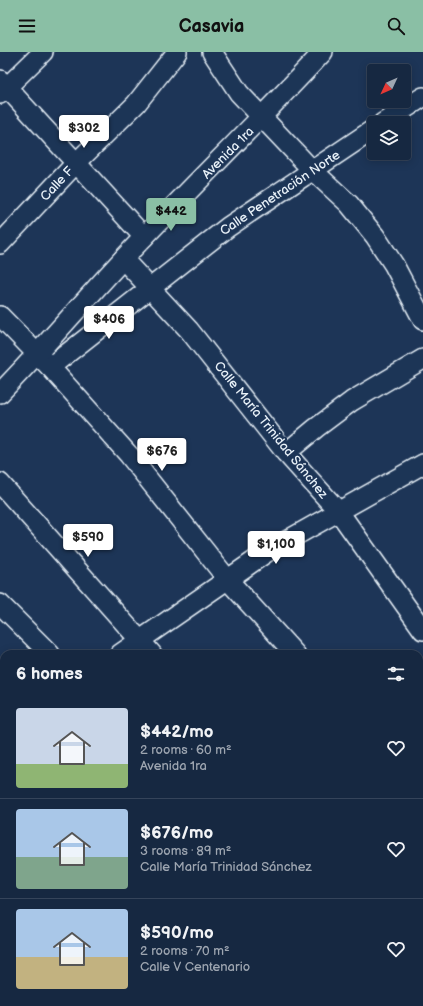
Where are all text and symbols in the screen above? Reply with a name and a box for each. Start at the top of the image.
icon: menu [16,15,38,37]
icon: search [385,15,407,37]
text: Casavia [179,16,244,37]
north arrow [367,64,411,108]
map controls [367,64,411,160]
pin: $302 [60,115,108,149]
button: layers [367,116,411,160]
text: $302 [68,120,100,136]
street label: Avenida 1ra [199,124,257,182]
street label: Calle Penetración Norte [217,147,343,239]
street label: Calle F [37,163,77,205]
pin: $442 [147,198,195,232]
text: $442 [155,203,187,219]
pin: $406 [85,306,133,340]
text: $406 [93,311,125,327]
street label: Calle María Trinidad Sánchez [211,358,332,502]
pin: $676 [138,438,186,472]
text: $676 [146,443,178,459]
pin: $590 [64,524,112,558]
text: $590 [72,529,104,545]
pin: $1,100 [243,531,309,565]
text: $1,100 [257,536,295,552]
icon: filters [385,663,407,685]
text: 6 homes [16,664,83,684]
text: $442/mo [140,722,214,742]
icon: home [48,724,96,772]
icon: heart [385,737,407,759]
text: 2 rooms · 60 m² [140,742,232,758]
text: Avenida 1ra [140,758,207,774]
text: $676/mo [140,823,213,843]
icon: home [48,825,96,873]
icon: heart [385,838,407,860]
text: 3 rooms · 89 m² [140,843,231,859]
text: Calle María Trinidad Sánchez [140,859,312,875]
text: $590/mo [140,923,214,943]
icon: home [48,925,96,973]
icon: heart [385,938,407,960]
text: 2 rooms · 70 m² [140,943,230,959]
text: Calle V Centenario [140,959,250,975]

